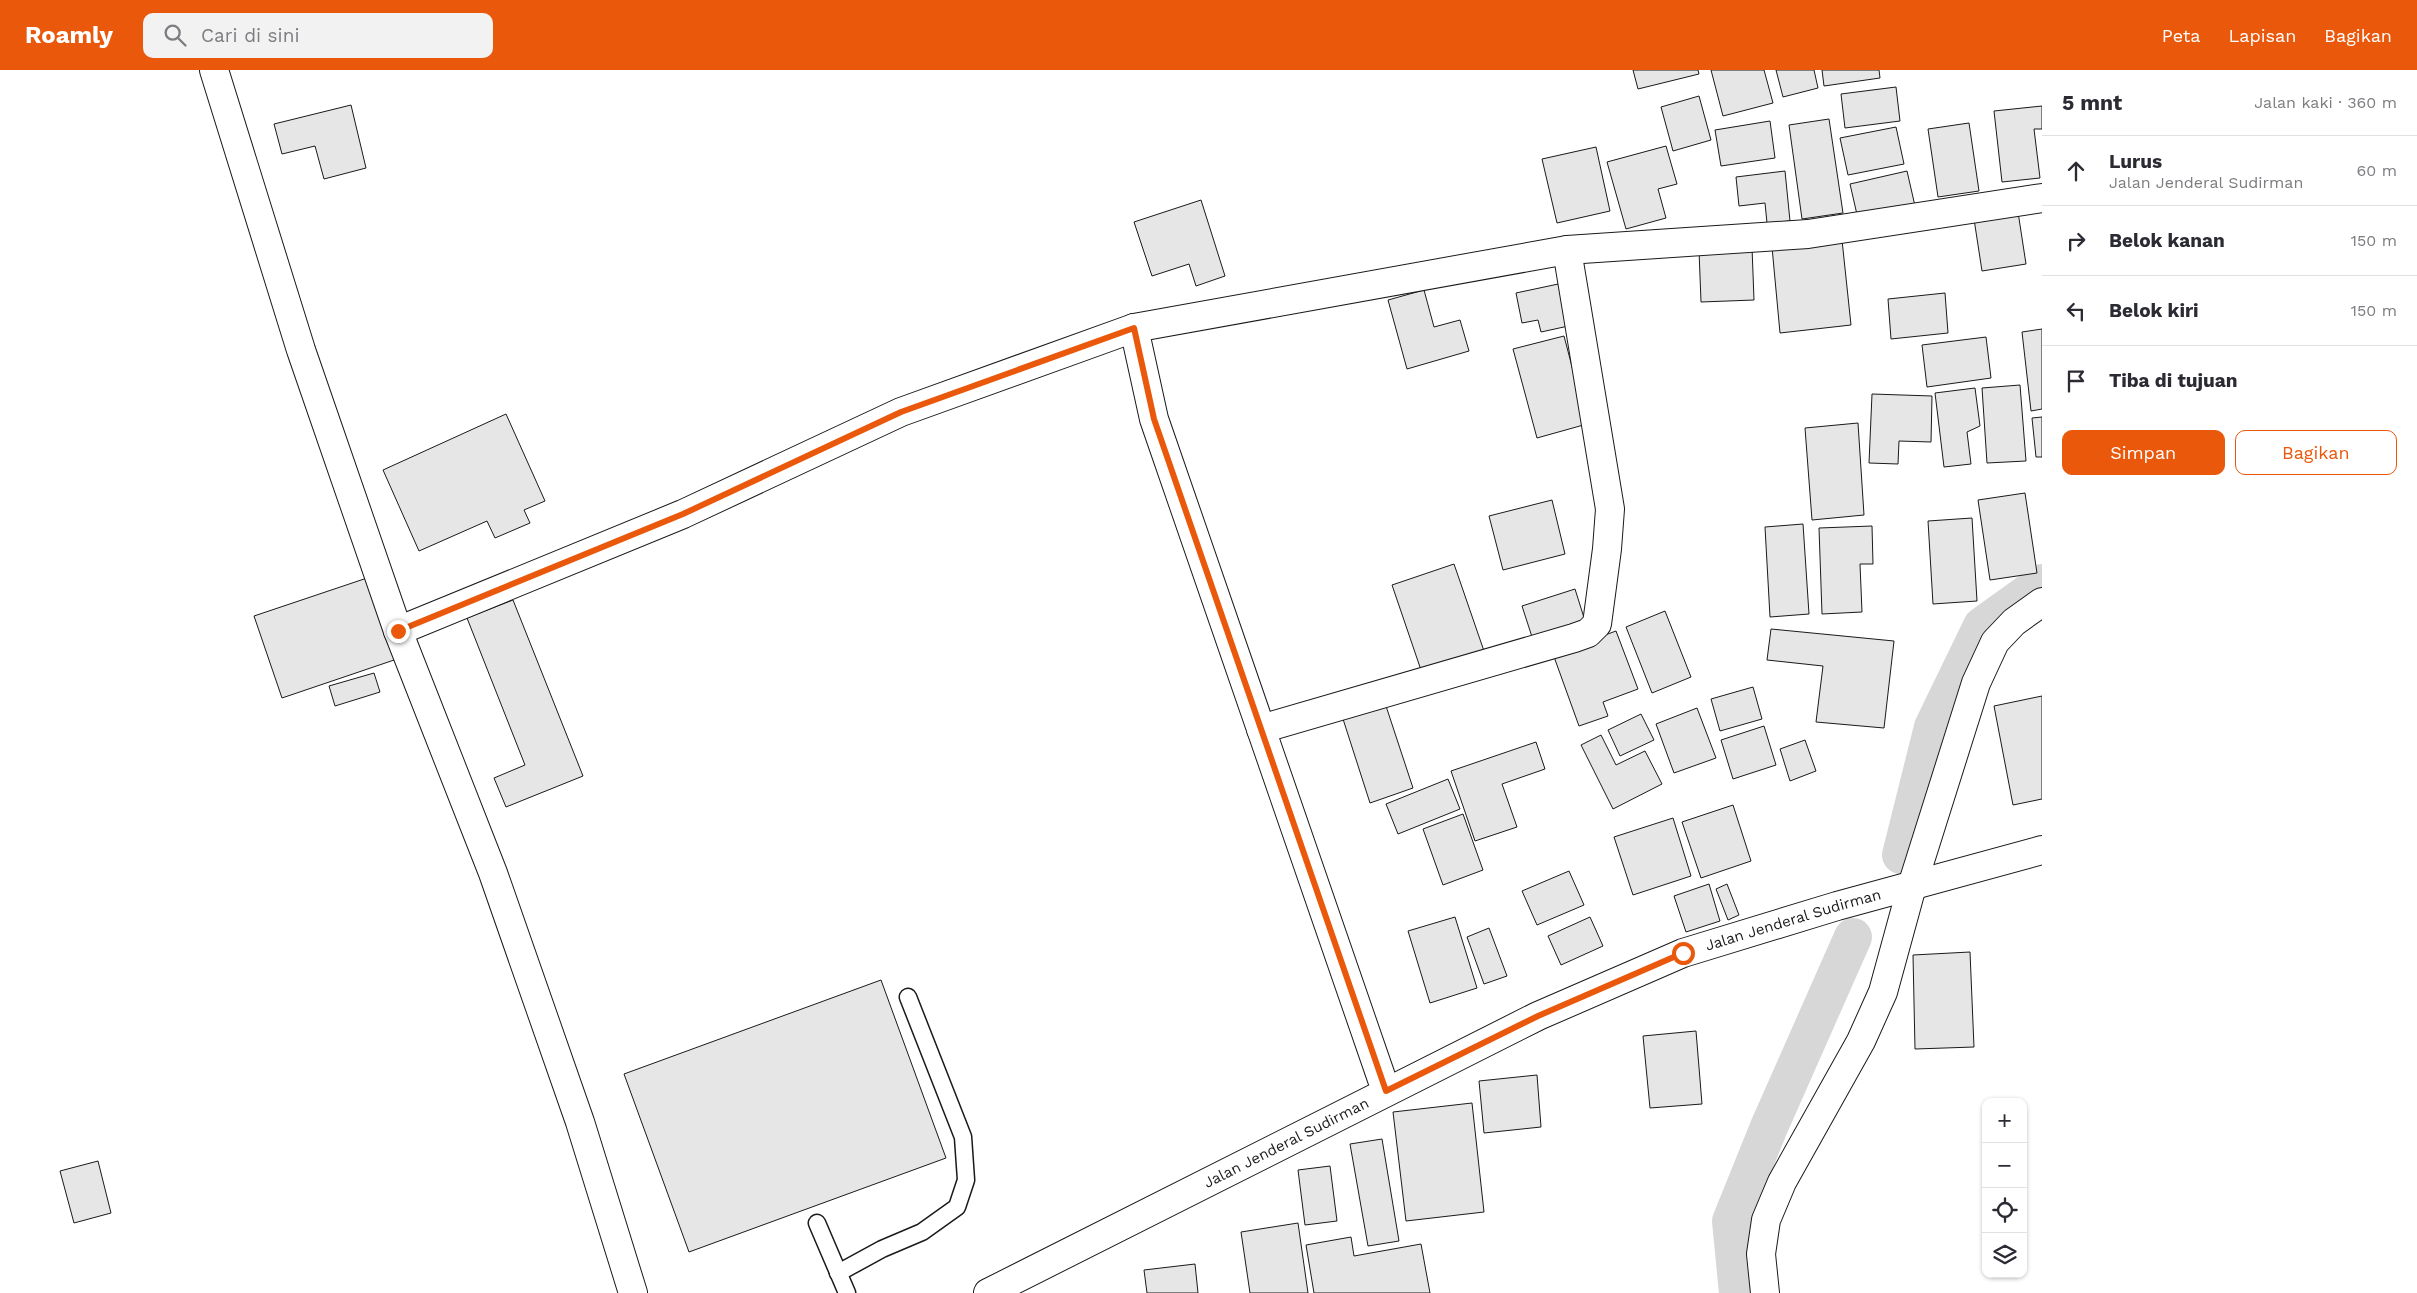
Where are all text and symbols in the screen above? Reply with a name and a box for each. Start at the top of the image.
search box [143,13,493,58]
text: Roamly [25,21,113,49]
icon: search [161,21,189,49]
text: Cari di sini [201,24,299,47]
text: Peta [2162,25,2200,46]
text: Lapisan [2228,25,2296,46]
text: Bagikan [2324,25,2392,46]
text: 5 mnt [2062,90,2122,115]
text: Jalan kaki · 360 m [2254,93,2397,112]
text: Lurus [2109,150,2162,173]
icon: ahead [2062,157,2090,185]
text: 60 m [2357,161,2397,180]
text: Jalan Jenderal Sudirman [2109,173,2303,192]
icon: right [2062,227,2090,255]
text: Belok kanan [2109,229,2225,252]
text: 150 m [2351,231,2397,250]
icon: left [2062,297,2090,325]
text: Belok kiri [2109,299,2199,322]
text: 150 m [2351,301,2397,320]
icon: arrive [2062,367,2090,395]
text: Tiba di tujuan [2109,369,2238,392]
button: Simpan [2062,430,2225,475]
button: Bagikan [2235,430,2397,475]
route end [387,620,410,643]
street label: Jalan Jenderal Sudirman [1703,885,1883,955]
route start [1672,942,1695,965]
street label: Jalan Jenderal Sudirman [1201,1094,1372,1192]
map controls [1982,1098,2027,1278]
button: + [1982,1098,2027,1143]
button: − [1982,1143,2027,1188]
button: locate [1982,1188,2027,1233]
button: layers [1982,1233,2027,1278]

